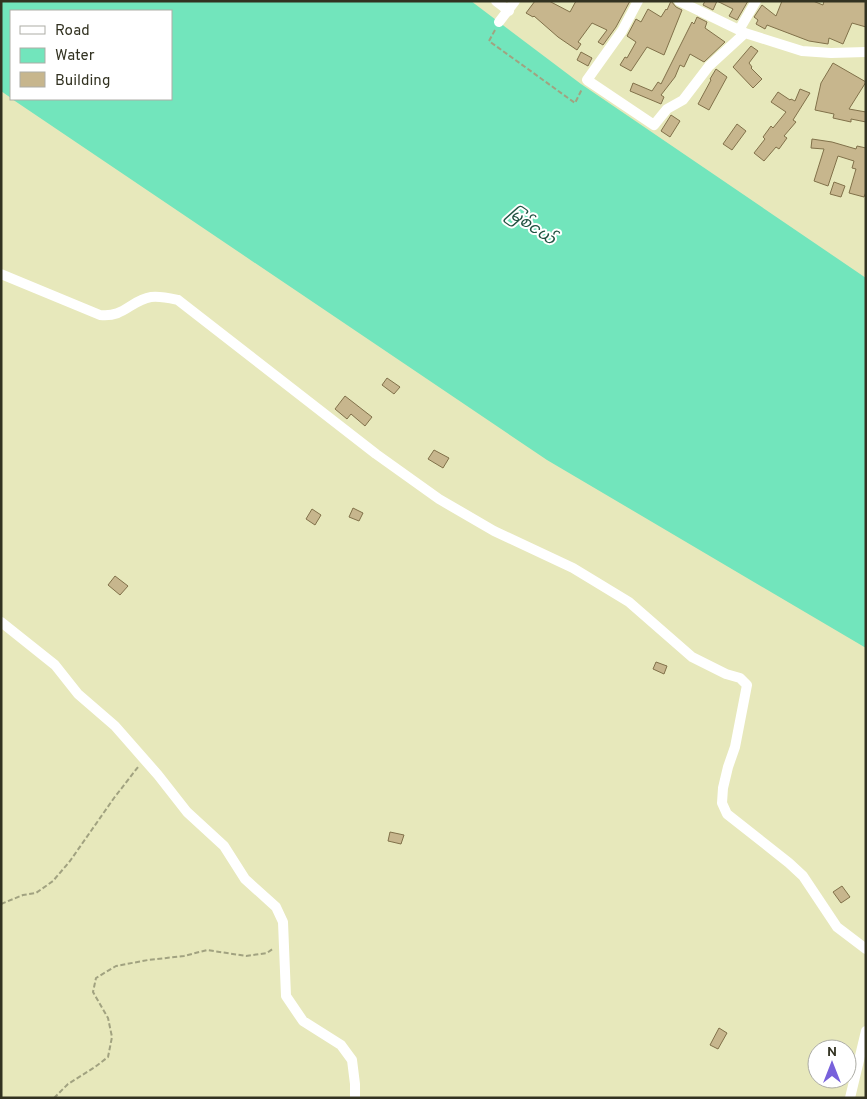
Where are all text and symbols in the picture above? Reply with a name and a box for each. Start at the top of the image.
legend [10,10,172,100]
text: Road [55,22,90,41]
text: Water [55,47,95,66]
text: Building [55,72,110,91]
water label: မြစ်ငယ် [502,201,562,253]
north arrow [807,1039,857,1089]
text: N [827,1044,837,1061]

